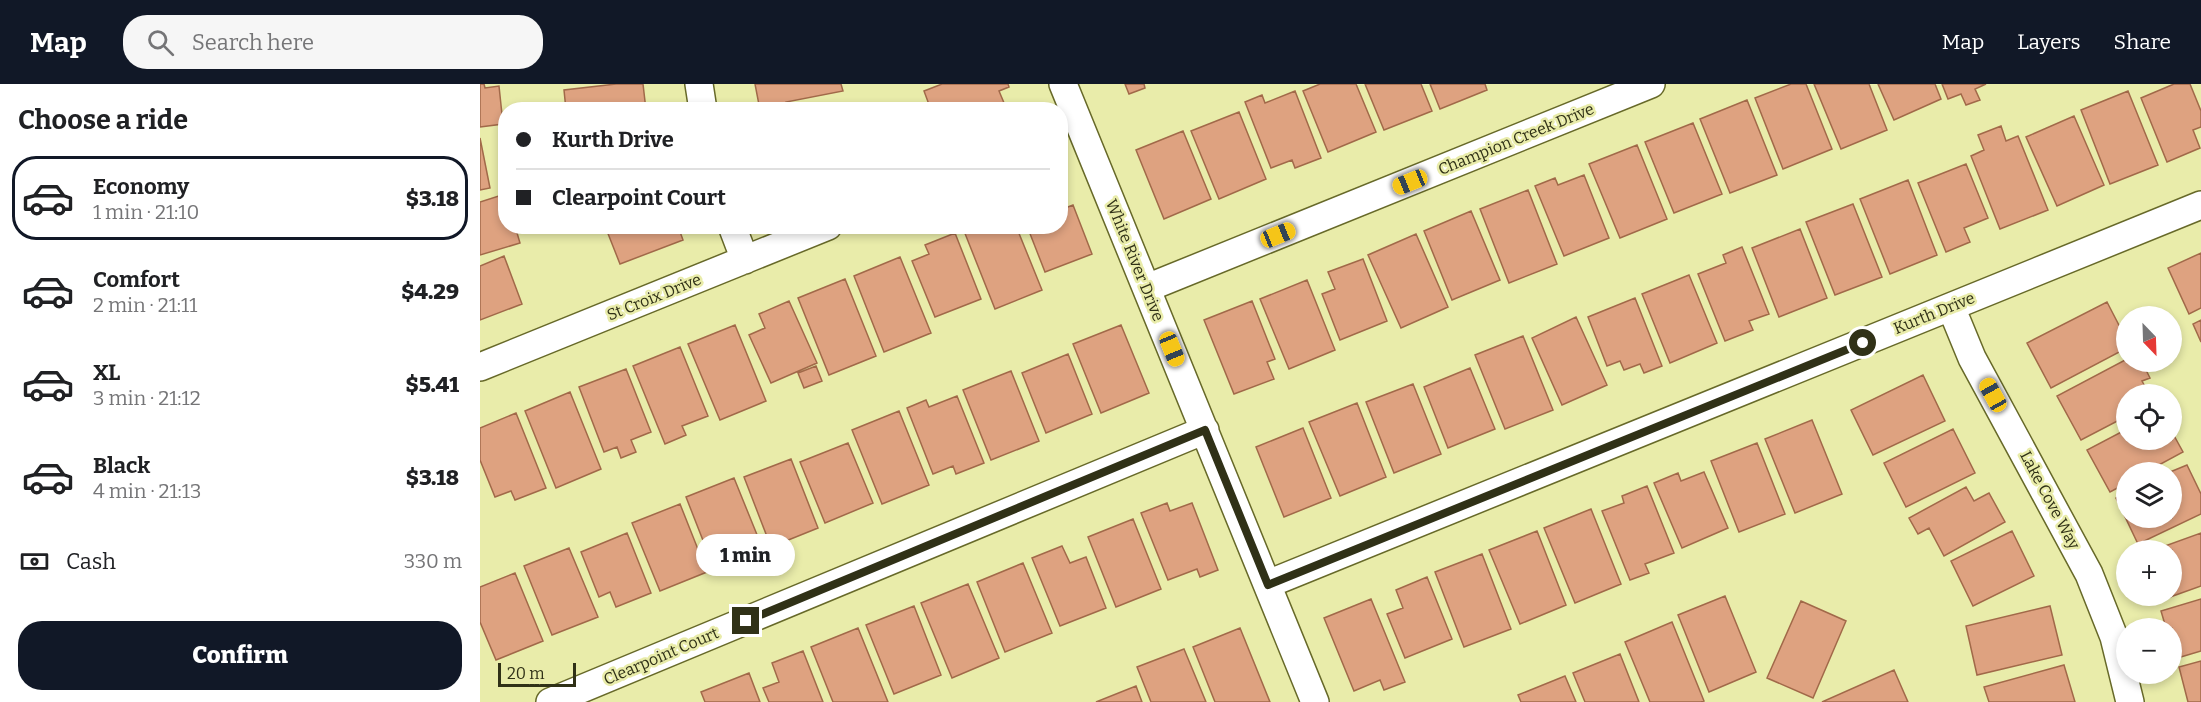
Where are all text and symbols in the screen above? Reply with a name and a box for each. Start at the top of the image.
search box [123,15,543,69]
text: Map [30,26,87,59]
icon: search [144,26,177,59]
text: Search here [192,29,314,56]
text: Map [1942,29,1984,55]
text: Layers [2017,29,2081,55]
text: Share [2114,29,2171,55]
street label: Champion Creek Drive [1435,99,1597,179]
text: Choose a ride [18,104,188,136]
text: Kurth Drive [552,126,674,153]
car [1390,167,1430,197]
icon: car [21,171,75,225]
text: Economy [93,173,189,200]
text: Clearpoint Court [552,184,726,211]
text: $3.18 [406,185,459,212]
street label: White River Drive [1102,196,1168,324]
text: 1 min · 21:10 [93,200,199,224]
car [1258,220,1298,250]
icon: car [21,264,75,318]
text: Comfort [93,266,180,293]
street label: St Croix Drive [604,269,704,325]
text: $4.29 [401,278,459,305]
street label: Kurth Drive [1891,288,1977,338]
text: 2 min · 21:11 [93,293,197,317]
north arrow [2116,306,2182,372]
map controls [2116,306,2182,684]
car [1157,329,1187,369]
route start [1849,329,1876,356]
icon: car [21,357,75,411]
text: XL [93,359,120,386]
text: $5.41 [406,371,459,398]
car [1976,375,2010,415]
button: locate [2116,384,2182,450]
text: 3 min · 21:12 [93,386,201,410]
street label: Lake Cove Way [2016,448,2084,553]
icon: car [21,450,75,504]
text: Black [93,452,150,479]
button: layers [2116,462,2182,528]
text: $3.18 [406,464,459,491]
text: 4 min · 21:13 [93,479,201,503]
callout: 1 min [696,534,796,576]
button: + [2116,540,2182,606]
text: 1 min [720,543,771,567]
icon: cash [18,545,51,578]
text: Cash [66,548,116,575]
text: 330 m [404,549,462,573]
route end [732,607,759,634]
button: − [2116,618,2182,684]
button: Confirm [18,621,462,690]
street label: Clearpoint Court [601,623,722,689]
scale bar [498,660,576,688]
text: 20 m [507,664,544,683]

